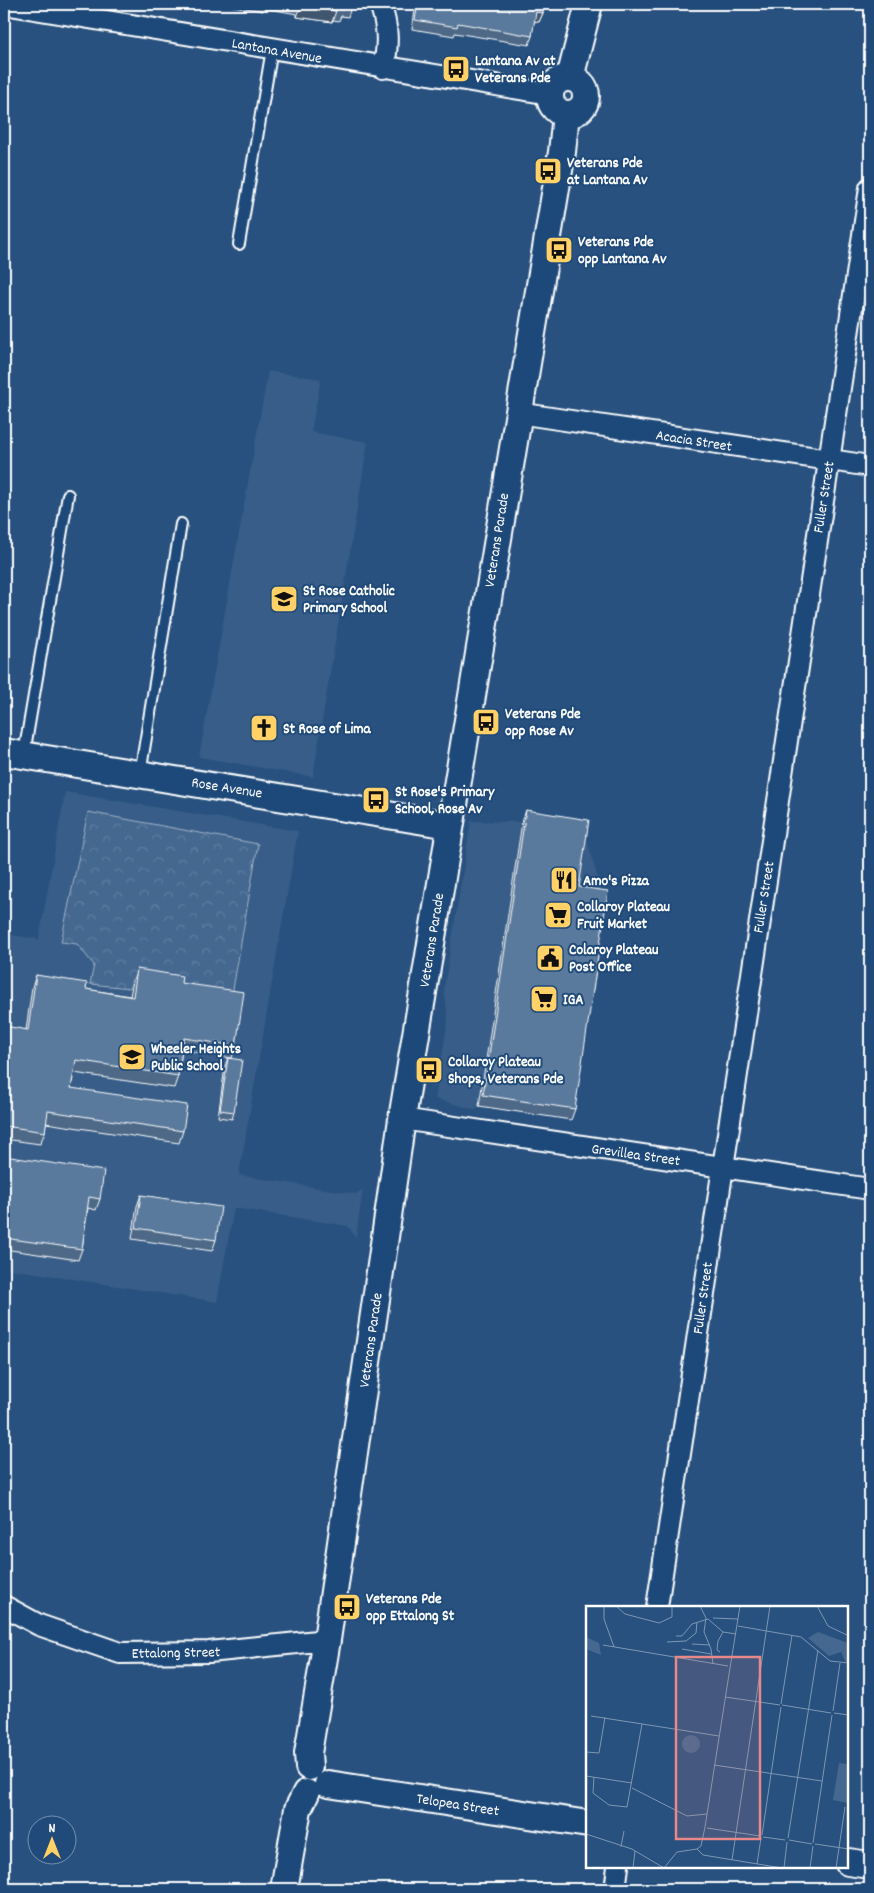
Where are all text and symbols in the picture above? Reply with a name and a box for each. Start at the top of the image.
street label: Lantana Avenue [230,33,324,71]
place label: Lantana Av at Veterans Pde [475,51,556,90]
bus stop icon: Lantana Av at Veterans Pde [441,54,471,84]
place label: Veterans Pde at Lantana Av [567,153,648,192]
bus stop icon: Veterans Pde at Lantana Av [533,156,563,186]
place label: Veterans Pde opp Lantana Av [578,232,667,271]
bus stop icon: Veterans Pde opp Lantana Av [544,235,574,265]
street label: Acacia Street [654,425,734,459]
street label: Fuller Street [808,459,842,535]
street label: Veterans Parade [480,491,516,589]
place label: St Rose Catholic Primary School [303,581,395,620]
school or university icon: St Rose Catholic Primary School [269,584,299,614]
place label: Veterans Pde opp Rose Av [505,704,581,743]
bus stop icon: Veterans Pde opp Rose Av [471,707,501,737]
church icon: St Rose of Lima [249,713,279,743]
place label: St Rose of Lima [283,719,371,741]
street label: Rose Avenue [190,773,264,805]
place label: St Rose's Primary School, Rose Av [395,782,495,821]
bus stop icon: St Rose's Primary School, Rose Av [361,785,391,815]
street label: Fuller Street [748,859,782,935]
restaurant icon: Amo's Pizza [549,865,579,895]
place label: Amo's Pizza [583,871,650,893]
street label: Veterans Parade [415,891,451,989]
place label: Collaroy Plateau Fruit Market [577,897,671,936]
supermarket icon: Collaroy Plateau Fruit Market [543,900,573,930]
place label: Colaroy Plateau Post Office [569,940,659,979]
public building icon: Colaroy Plateau Post Office [535,943,565,973]
supermarket icon: IGA [529,984,559,1014]
place label: IGA [563,990,583,1012]
place label: Wheeler Heights Public School [151,1039,241,1078]
school or university icon: Wheeler Heights Public School [117,1042,147,1072]
place label: Collaroy Plateau Shops, Veterans Pde [448,1052,564,1091]
bus stop icon: Collaroy Plateau Shops, Veterans Pde [414,1055,444,1085]
street label: Grevillea Street [590,1139,682,1173]
street label: Fuller Street [688,1260,720,1336]
street label: Veterans Parade [354,1291,390,1389]
place label: Veterans Pde opp Ettalong St [366,1589,455,1628]
bus stop icon: Veterans Pde opp Ettalong St [332,1592,362,1622]
inset map [586,1606,849,1868]
street label: Ettalong Street [132,1642,221,1666]
street label: Telopea Street [415,1789,501,1823]
north arrow [28,1816,78,1866]
text: N [49,1819,56,1839]

